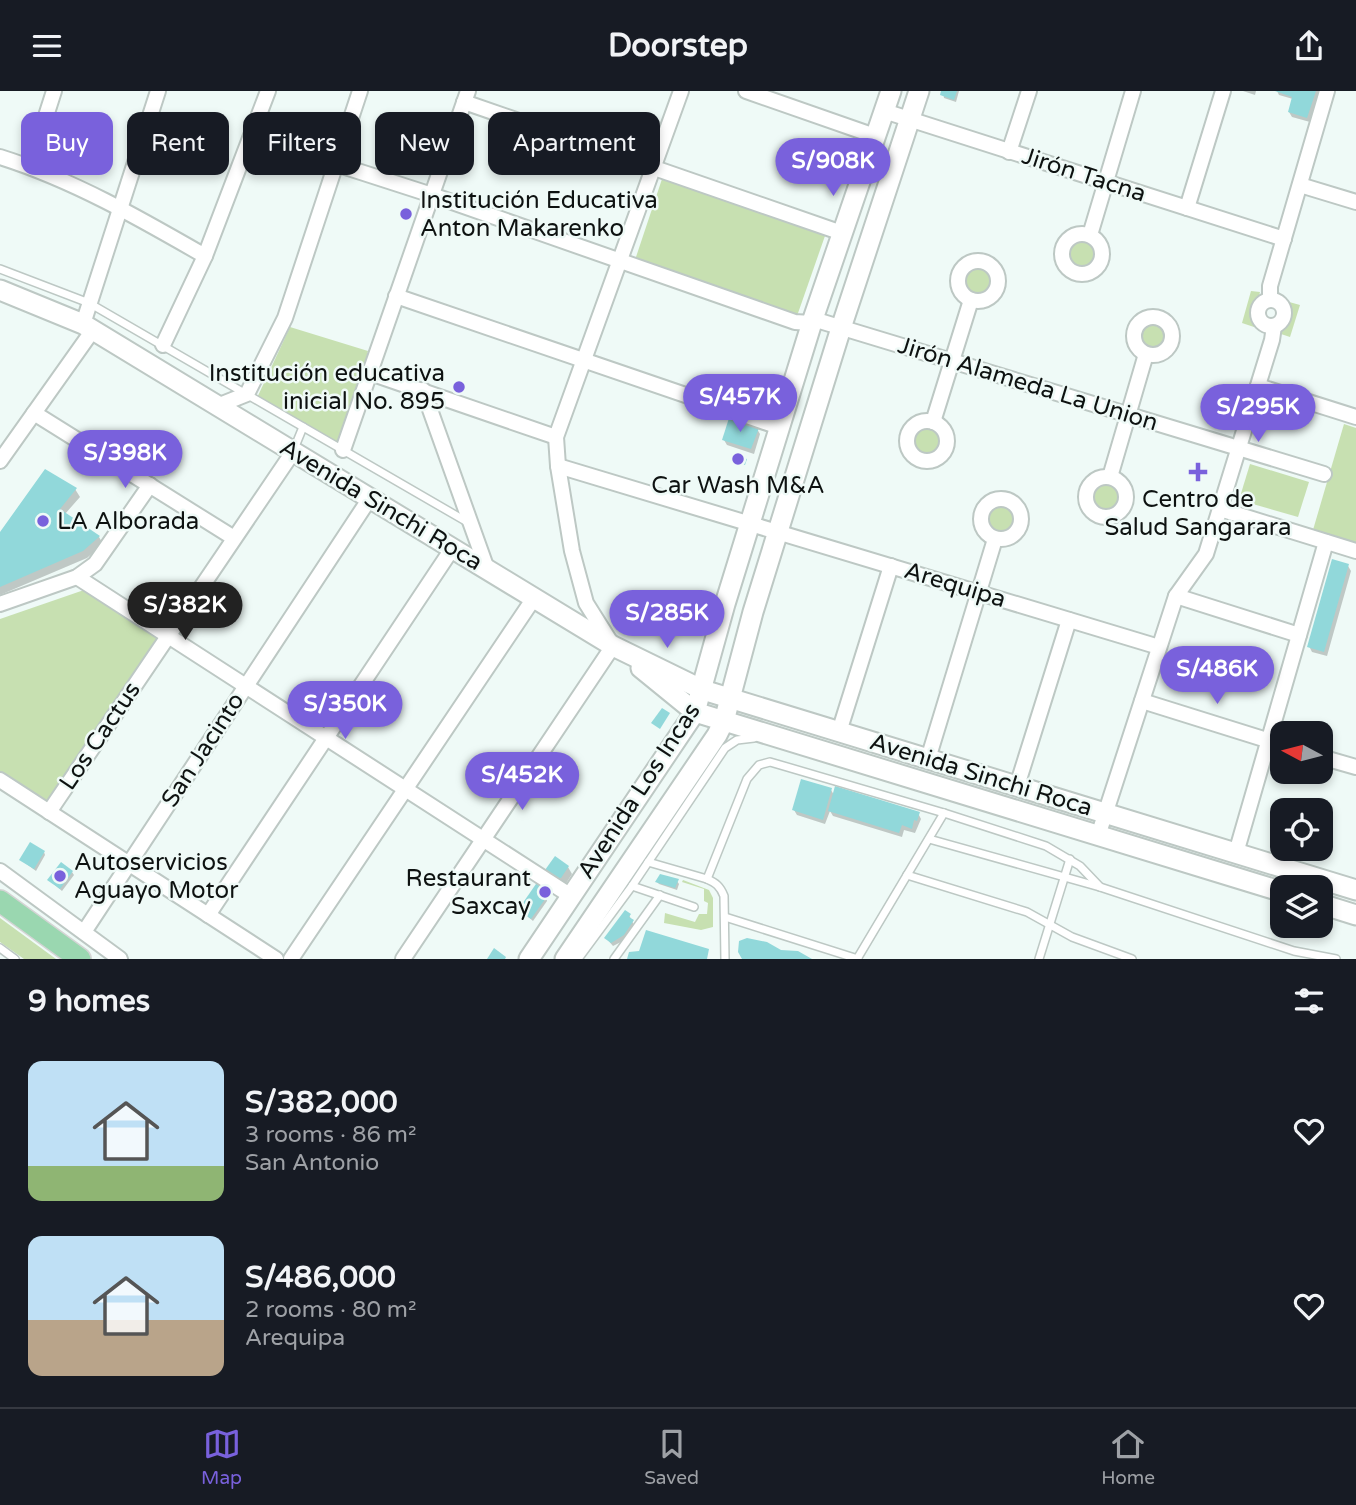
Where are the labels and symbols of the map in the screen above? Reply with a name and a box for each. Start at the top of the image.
pin: S/908K [776,139,890,198]
street label: Jirón Tacna [1018,141,1150,209]
place label: Institución Educativa Anton Makarenko [420,186,658,243]
marker: Institución Educativa Anton Makarenko [398,206,414,222]
street label: Jirón Alameda La Union [895,331,1161,437]
place label: Institución educativa inicial No. 895 [209,359,445,416]
pin: S/457K [683,375,797,434]
marker: Institución educativa inicial No. 895 [451,379,467,395]
pin: S/295K [1201,385,1315,444]
pin: S/398K [68,431,182,490]
street label: Avenida Sinchi Roca [274,433,488,577]
marker: Car Wash M&A [730,451,746,467]
marker: Centro de Salud Sangarara [1188,462,1208,482]
place label: Car Wash M&A [651,471,825,500]
place label: Centro de Salud Sangarara [1104,485,1292,542]
place label: LA Alborada [57,507,199,536]
marker: LA Alborada [35,513,51,529]
street label: Arequipa [901,556,1009,614]
pin: S/382K [128,582,242,642]
pin: S/285K [610,591,724,650]
pin: S/486K [1160,647,1274,706]
street label: Los Cactus [53,676,147,796]
pin: S/350K [288,681,402,741]
street label: San Jacinto [155,687,251,813]
street label: Avenida Los Incas [571,698,707,884]
north arrow [1270,721,1334,784]
street label: Avenida Sinchi Roca [866,727,1096,823]
pin: S/452K [465,753,579,812]
place label: Autoservicios Aguayo Motor [74,848,239,905]
place label: Restaurant Saxcay [406,864,531,921]
marker: Autoservicios Aguayo Motor [52,868,68,884]
marker: Restaurant Saxcay [537,884,553,900]

